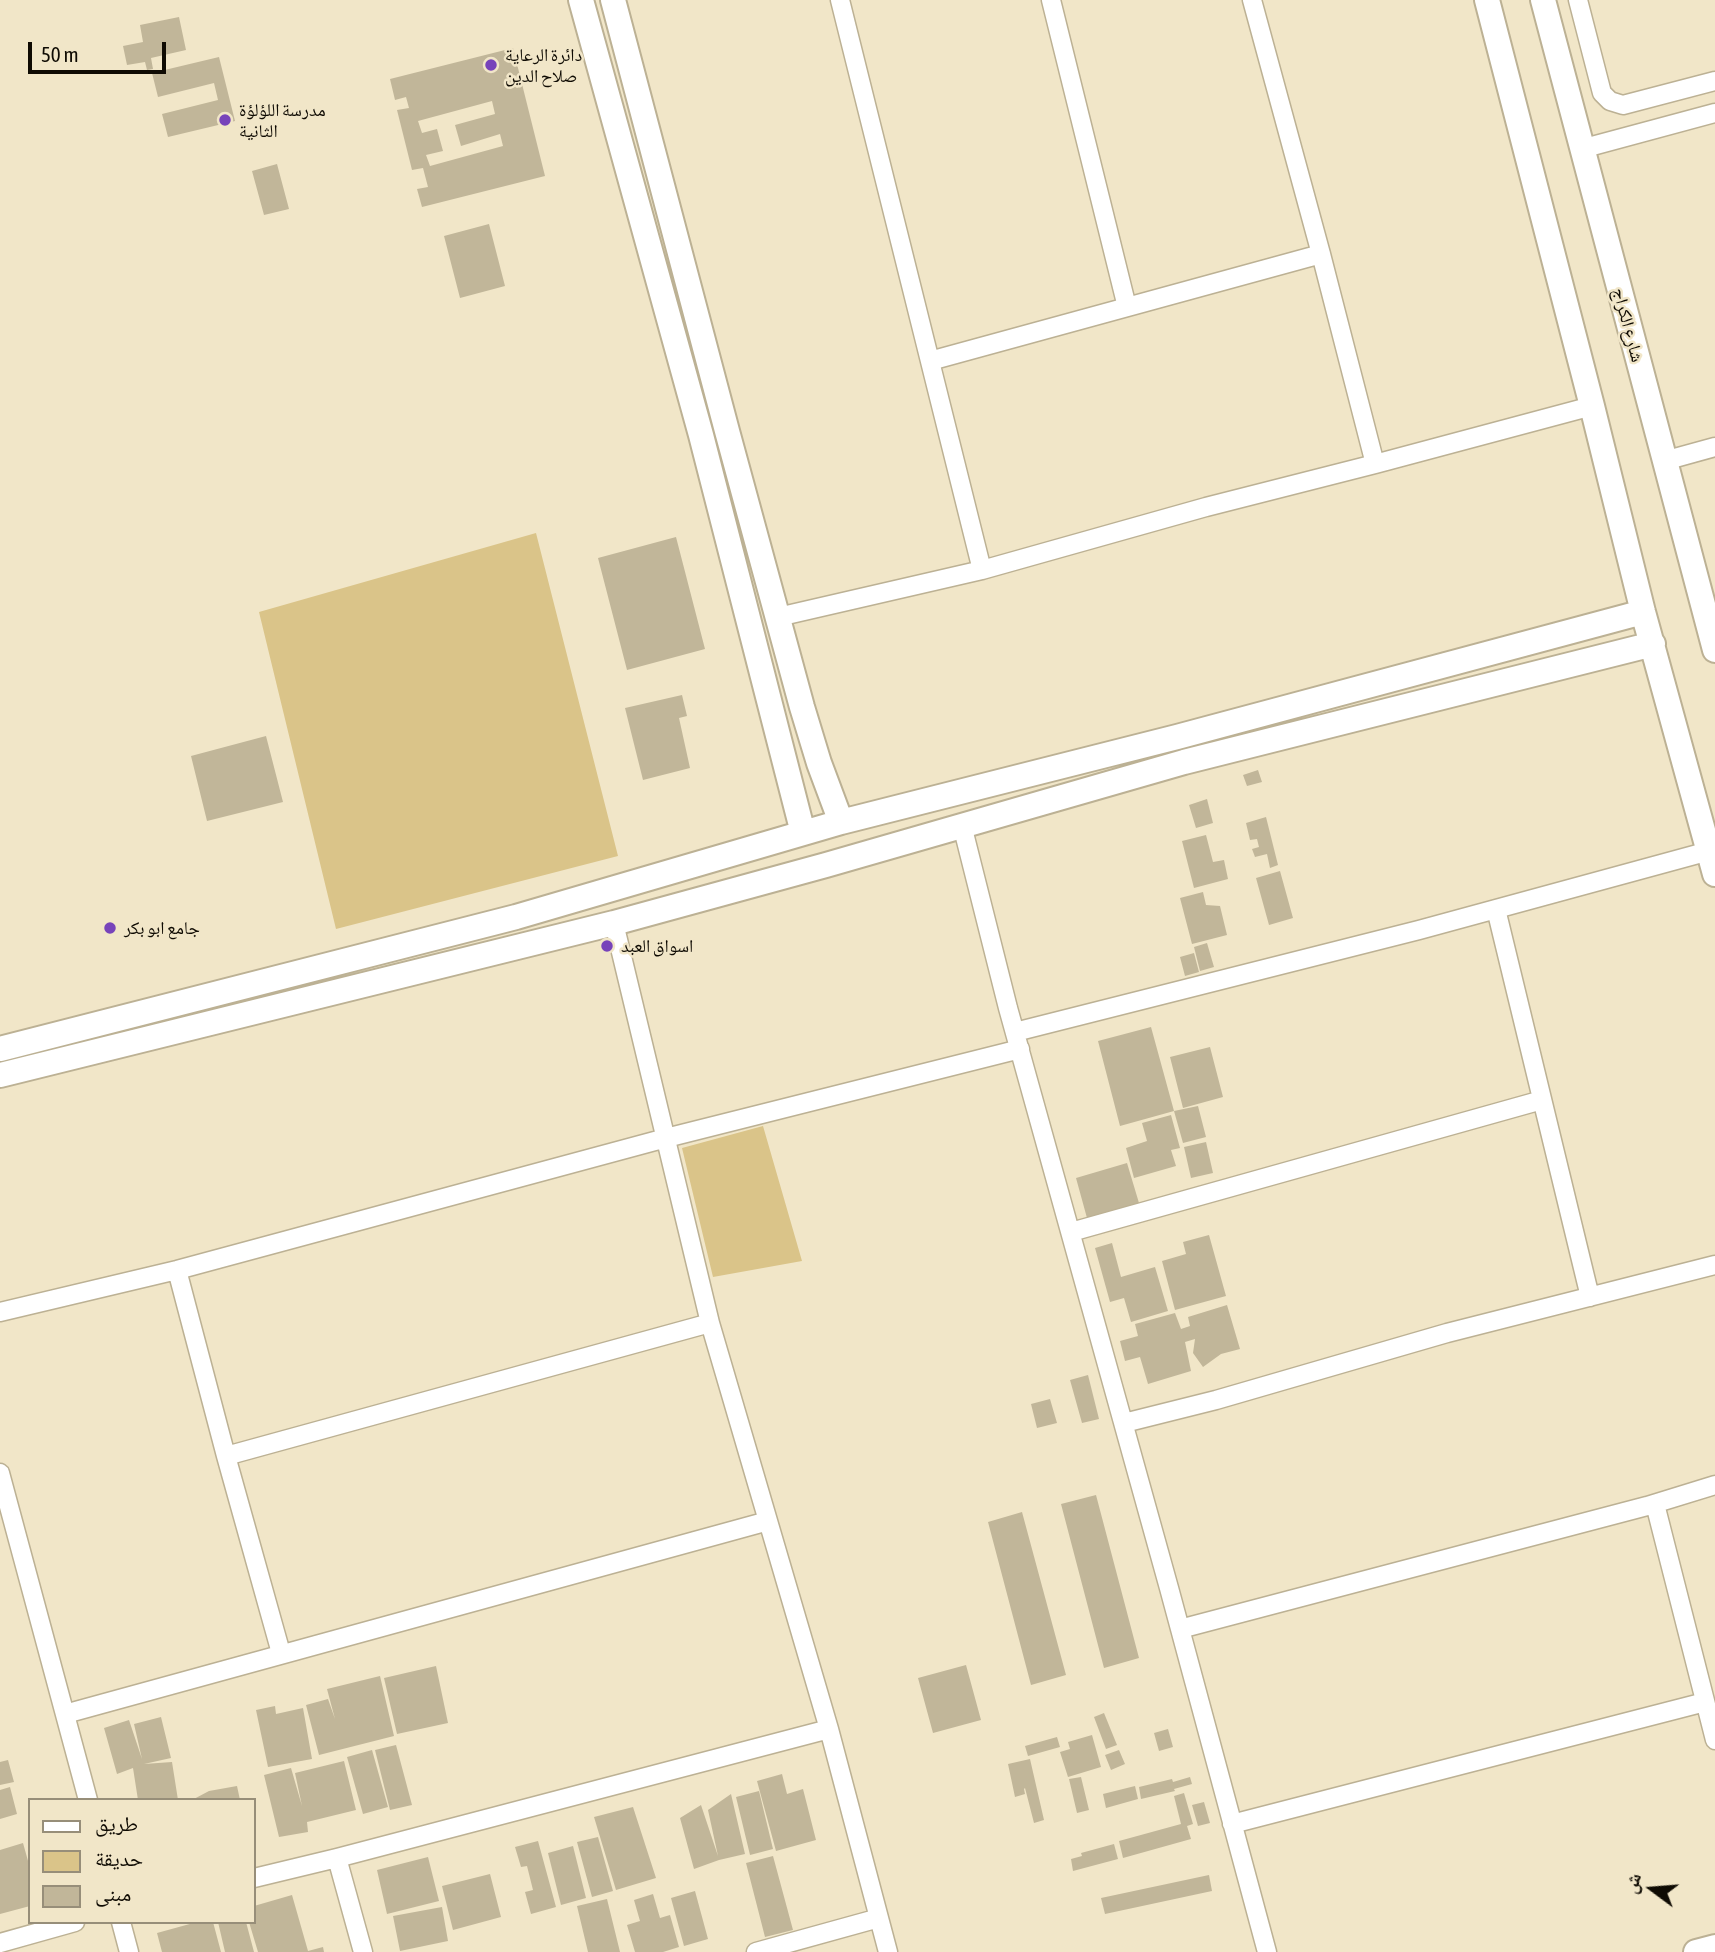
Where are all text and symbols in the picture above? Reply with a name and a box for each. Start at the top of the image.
scale bar [32,28,170,72]
text: 50 m [41,42,79,66]
place label: دائرة الرعاية صلاح الدين [505,44,582,86]
marker: دائرة الرعاية صلاح الدين [483,57,499,73]
place label: مدرسة اللؤلؤة الثانية [239,99,326,142]
marker: مدرسة اللؤلؤة الثانية [217,112,233,128]
street label: شارع الكراج [1608,285,1648,365]
place label: جامع ابو بكر [124,917,200,939]
marker: جامع ابو بكر [102,920,118,936]
place label: اسواق العبد [621,935,693,957]
marker: اسواق العبد [599,938,615,954]
legend [28,1798,256,1924]
text: طريق [95,1811,138,1835]
text: حديقة [95,1846,143,1870]
north arrow [1617,1854,1687,1924]
text: ش [1618,1870,1645,1896]
text: مبنى [95,1881,131,1905]

